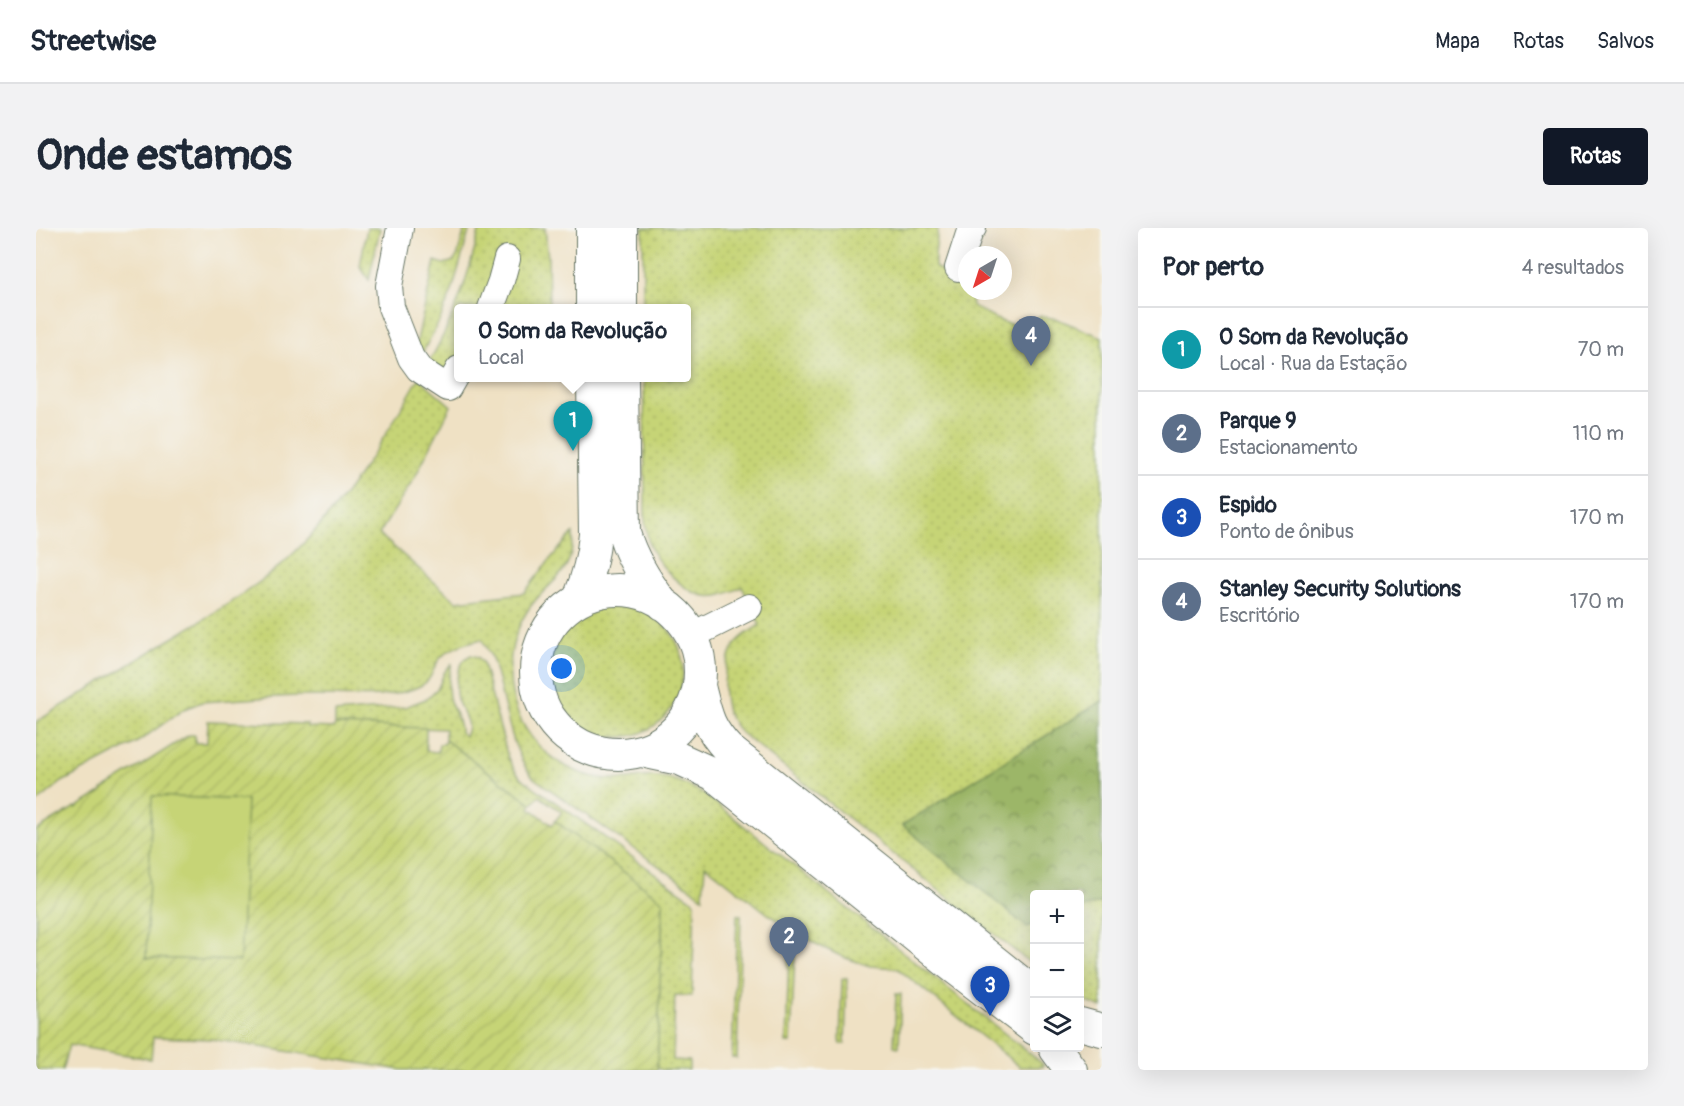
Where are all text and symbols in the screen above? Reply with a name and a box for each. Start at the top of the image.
text: Streetwise [30,24,156,59]
text: Mapa [1435,28,1480,55]
text: Rotas [1513,28,1564,55]
text: Salvos [1597,28,1654,55]
button: Rotas [1543,128,1648,185]
text: Onde estamos [36,130,292,182]
north arrow [958,246,1012,300]
text: Por perto [1162,251,1264,283]
text: 4 resultados [1522,255,1624,280]
popup [454,304,691,382]
pin: 4 [1012,316,1050,366]
text: O Som da Revolução [478,317,667,345]
text: O Som da Revolução [1219,323,1408,351]
text: 1 [1178,337,1185,362]
text: 70 m [1578,337,1624,362]
text: Local [478,345,524,370]
text: Local · Rua da Estação [1219,351,1407,376]
pin: 1 [554,402,592,451]
text: Parque 9 [1219,407,1297,435]
text: 2 [1176,421,1187,446]
text: 110 m [1573,421,1624,446]
text: Estacionamento [1219,435,1358,460]
text: Espido [1219,491,1277,519]
text: 3 [1176,505,1187,530]
text: 170 m [1570,505,1624,530]
text: Ponto de ônibus [1219,519,1354,544]
text: Stanley Security Solutions [1219,575,1461,603]
text: 4 [1176,589,1187,614]
text: 170 m [1570,589,1624,614]
text: Escritório [1219,603,1300,628]
your location [547,654,576,683]
map controls [1030,890,1084,1052]
button: + [1030,890,1084,944]
pin: 2 [770,918,808,967]
button: − [1030,944,1084,998]
pin: 3 [970,966,1010,1016]
button: layers [1030,998,1084,1052]

